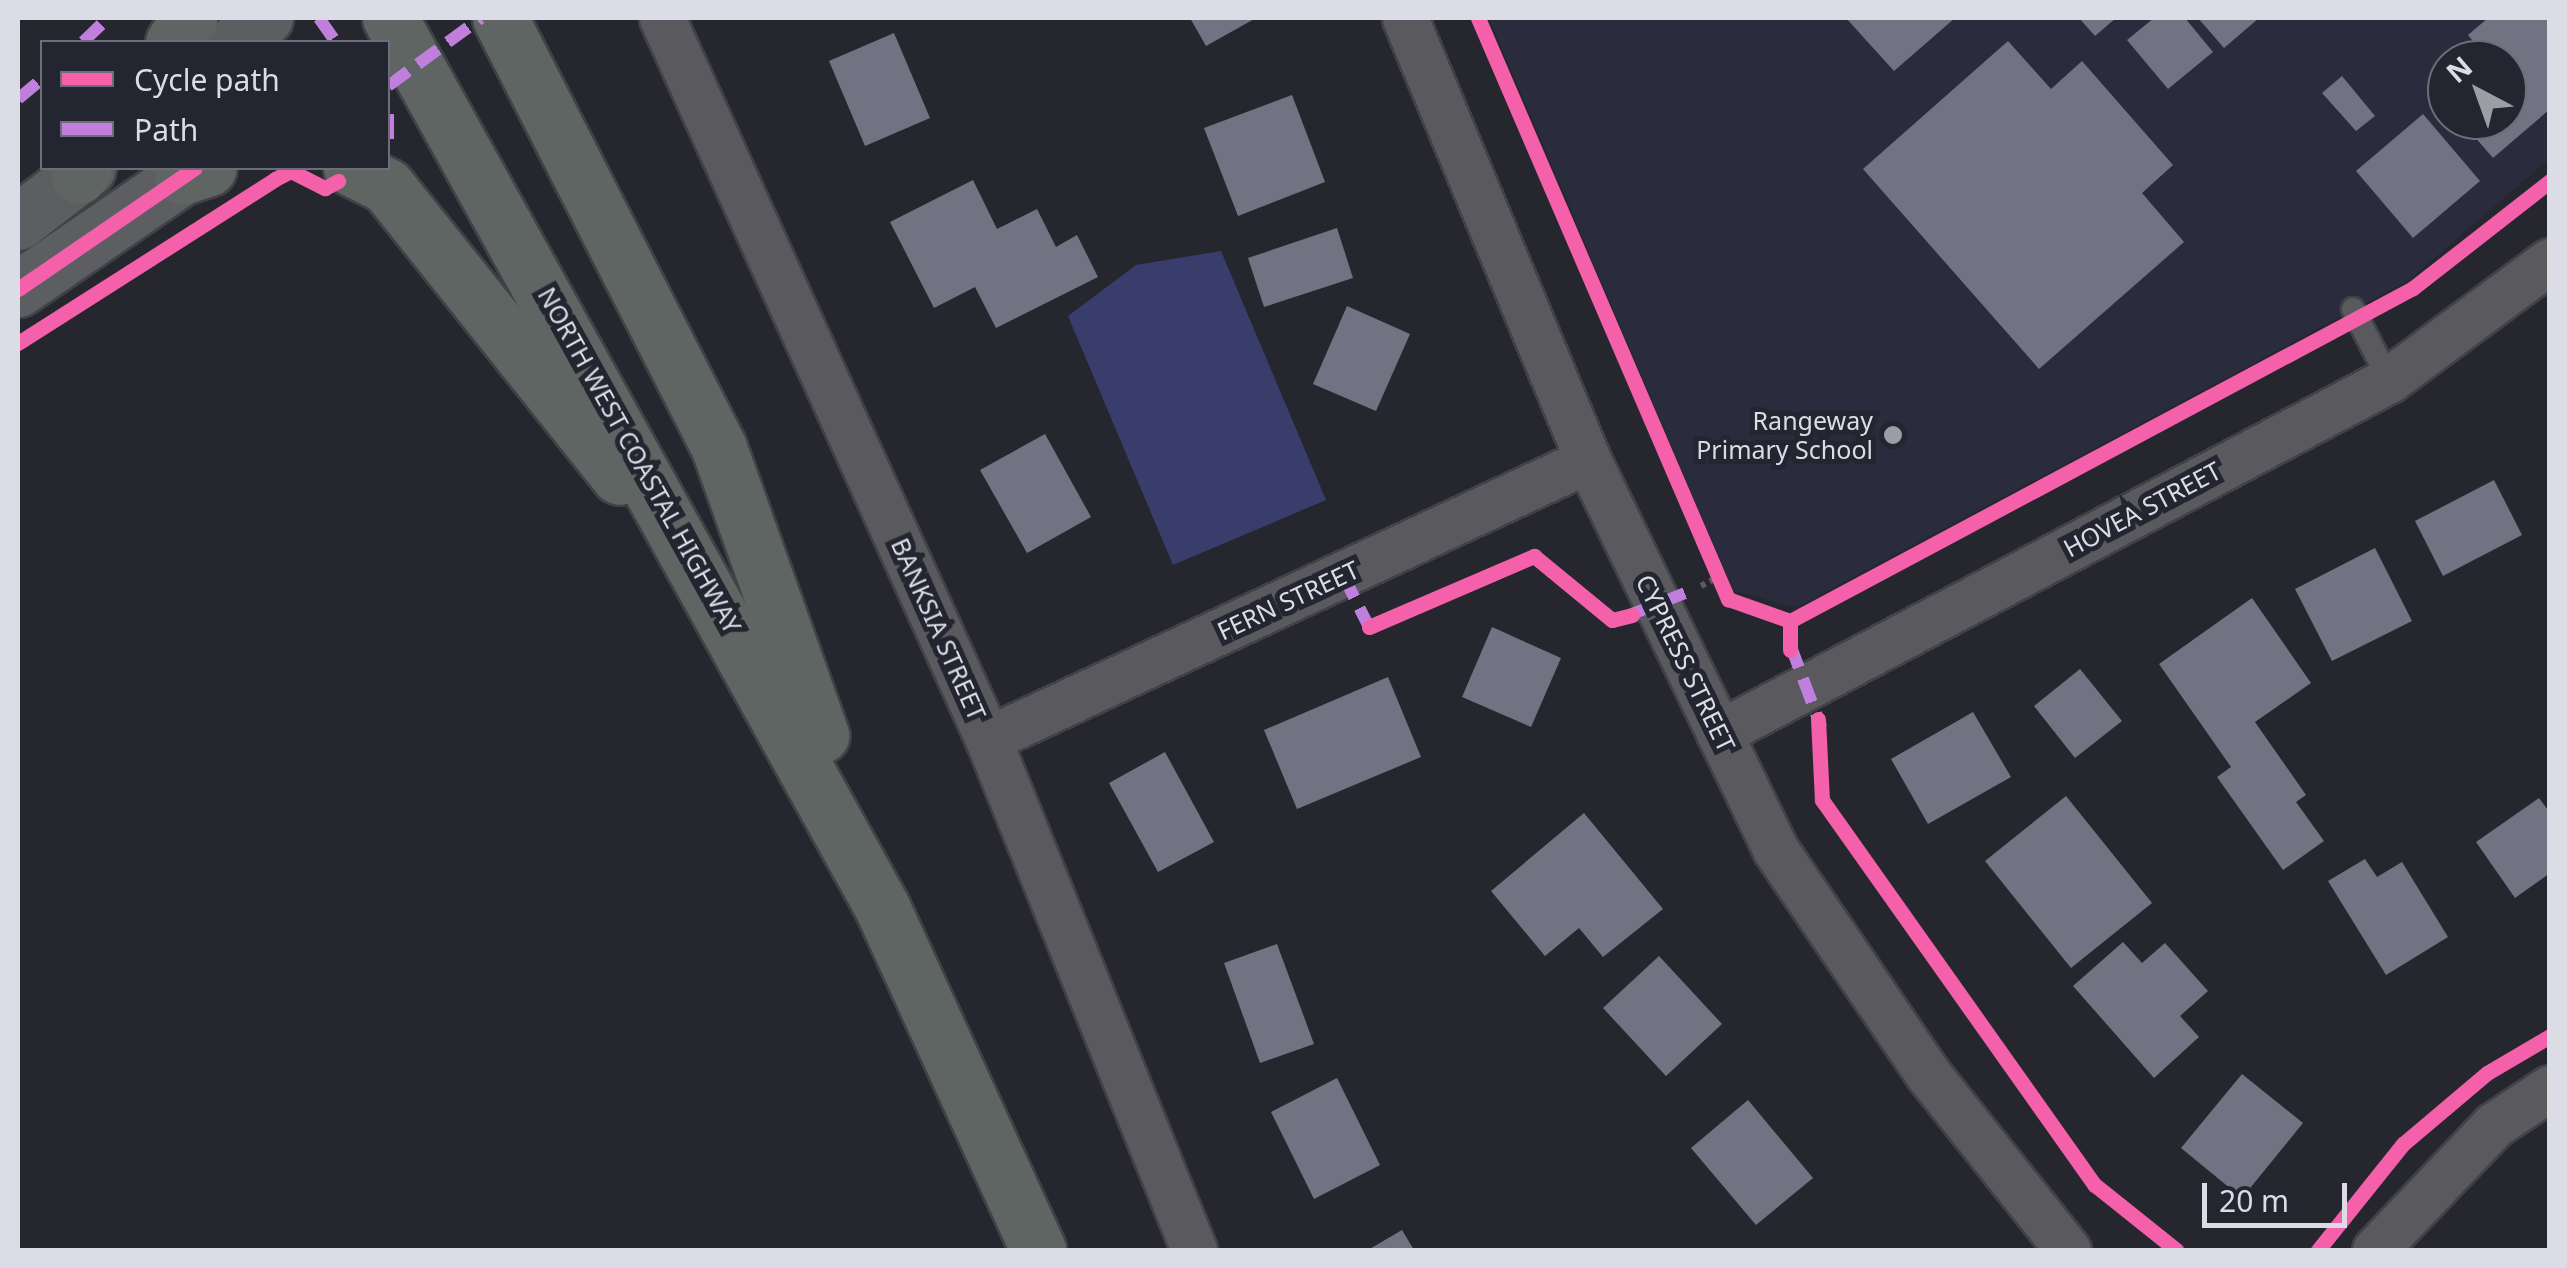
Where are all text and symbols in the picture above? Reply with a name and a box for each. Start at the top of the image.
legend [40,40,390,170]
north arrow [2427,40,2527,140]
text: N [2438,47,2480,91]
text: Cycle path [134,59,280,100]
text: Path [134,109,198,150]
street label: NORTH WEST COASTAL HIGHWAY [532,282,748,638]
place label: Rangeway Primary School [1696,406,1873,465]
marker: Rangeway Primary School [1882,424,1904,446]
street label: HOVEA STREET [2058,455,2226,563]
street label: BANKSIA STREET [885,533,993,725]
street label: FERN STREET [1212,554,1364,646]
street label: CYPRESS STREET [1630,570,1742,756]
scale bar [2207,1163,2352,1225]
text: 20 m [2219,1180,2289,1221]

